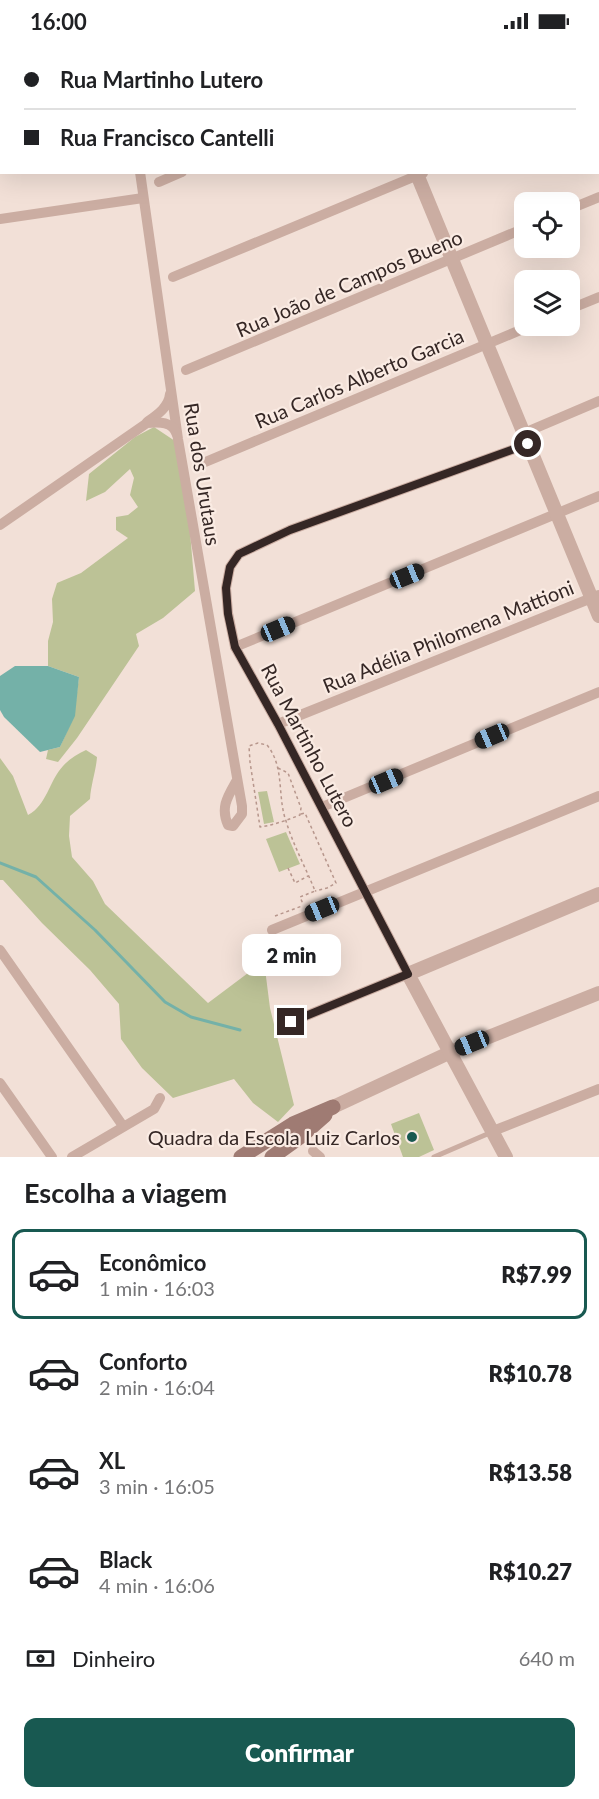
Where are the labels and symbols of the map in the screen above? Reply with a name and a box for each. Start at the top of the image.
street label: Rua João de Campos Bueno [232,224,466,342]
street label: Rua Carlos Alberto Garcia [251,323,467,433]
street label: Rua dos Urutaus [180,401,226,547]
route start [514,430,541,457]
car [387,561,427,591]
street label: Rua Adélia Philomena Mattioni [319,575,577,697]
car [258,614,298,644]
street label: Rua Martinho Lutero [257,659,363,831]
car [472,721,512,751]
car [366,766,406,796]
car [302,894,342,924]
callout: 2 min [242,935,340,977]
route end [277,1008,304,1035]
car [452,1028,492,1058]
place label: Quadra da Escola Luiz Carlos [148,1125,400,1149]
marker: Quadra da Escola Luiz Carlos [405,1130,419,1144]

